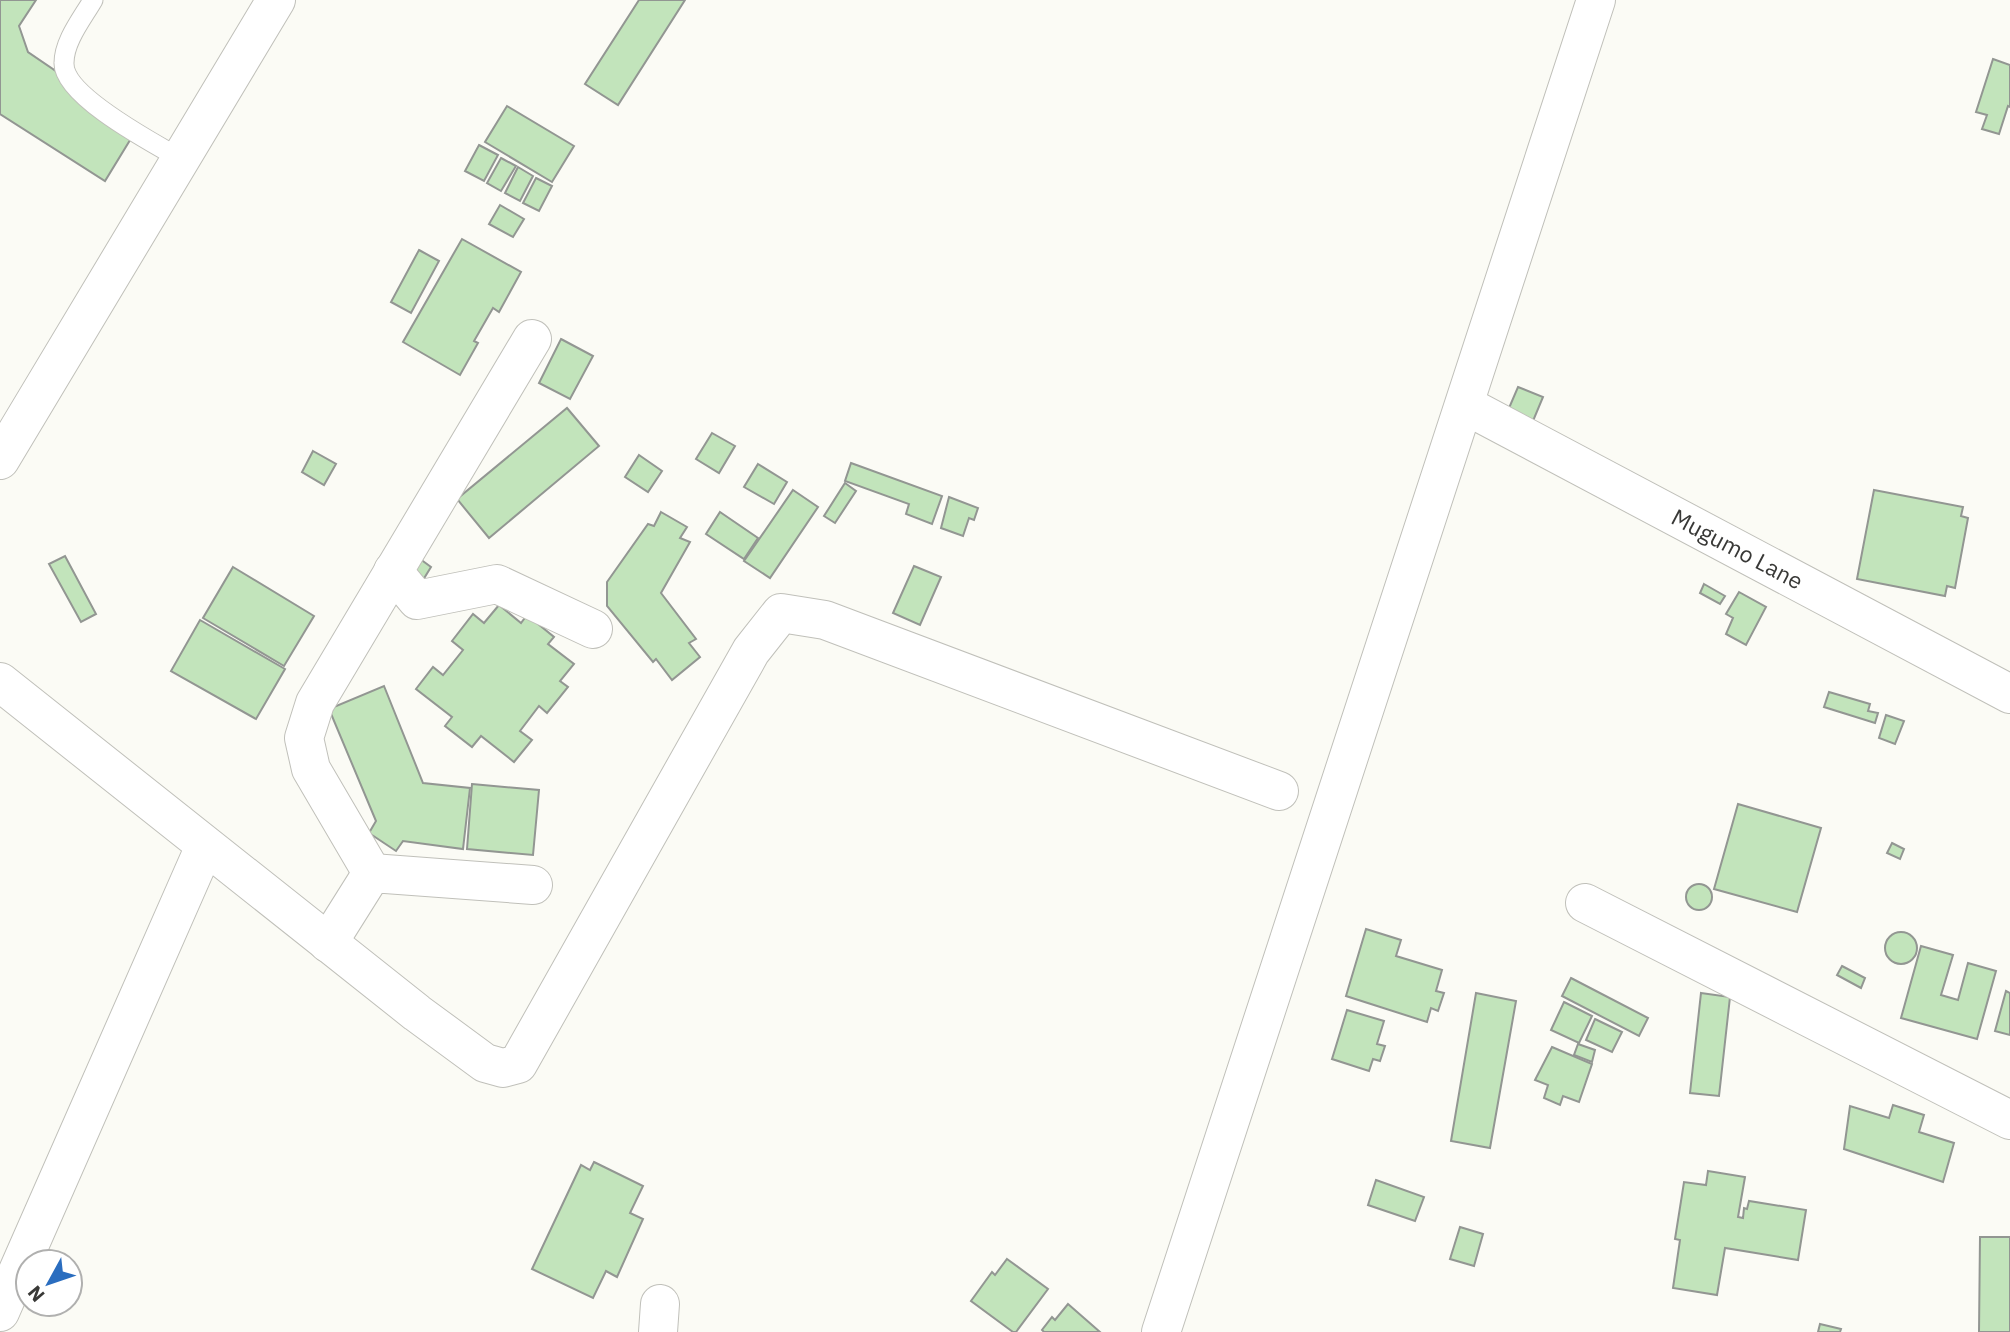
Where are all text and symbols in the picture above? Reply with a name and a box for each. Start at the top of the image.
street label: Mugumo Lane [1667,501,1809,596]
north arrow [14,1248,84,1318]
text: N [22,1281,50,1307]

